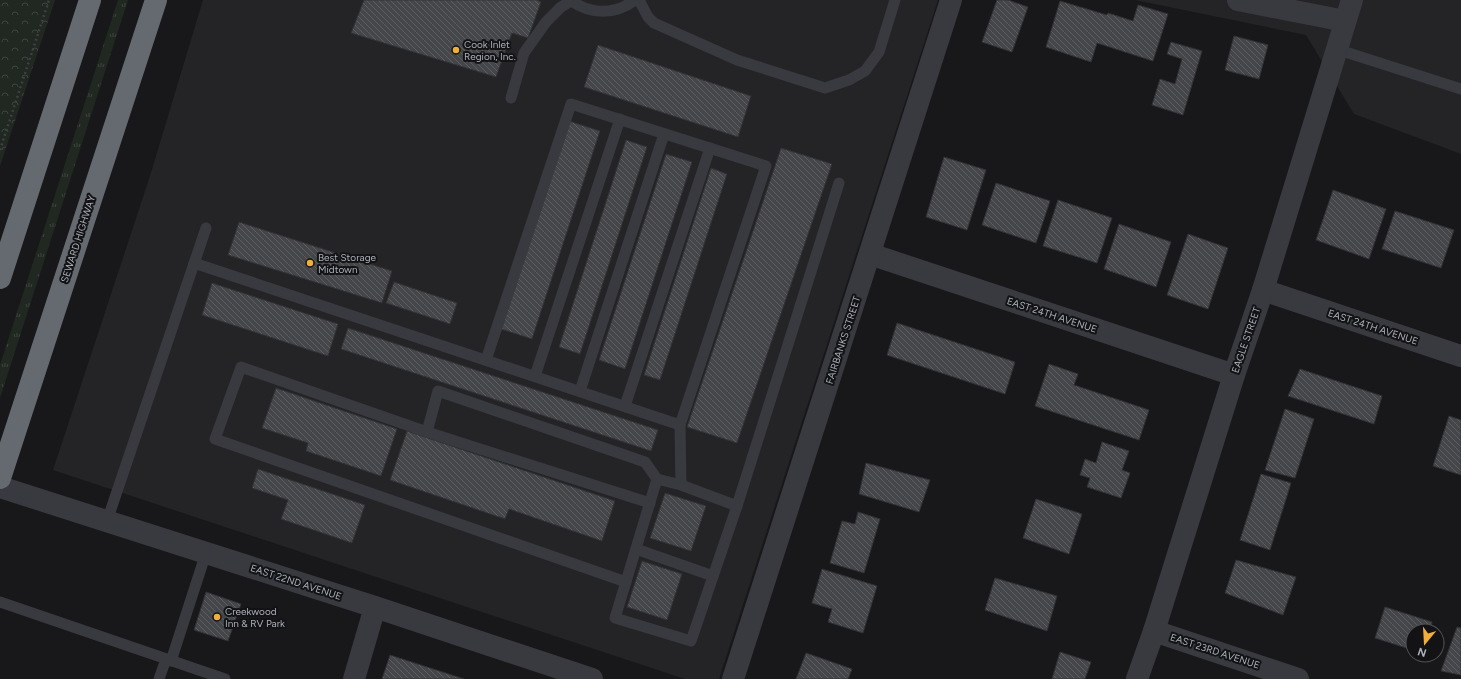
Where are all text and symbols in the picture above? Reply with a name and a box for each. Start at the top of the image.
place label: Cook Inlet Region, Inc. [464,38,516,63]
marker: Cook Inlet Region, Inc. [451,45,461,55]
street label: SEWARD HIGHWAY [58,194,98,284]
place label: Best Storage Midtown [318,251,377,276]
marker: Best Storage Midtown [305,258,315,268]
street label: FAIRBANKS STREET [823,294,864,386]
street label: EAST 24TH AVENUE [1005,294,1099,336]
street label: EAGLE STREET [1229,305,1264,375]
street label: EAST 24TH AVENUE [1326,306,1420,348]
street label: EAST 22ND AVENUE [249,561,343,603]
place label: Creekwood Inn & RV Park [225,605,285,630]
marker: Creekwood Inn & RV Park [212,612,222,622]
north arrow [1405,623,1445,663]
street label: EAST 23RD AVENUE [1169,630,1261,672]
text: N [1416,645,1428,660]

